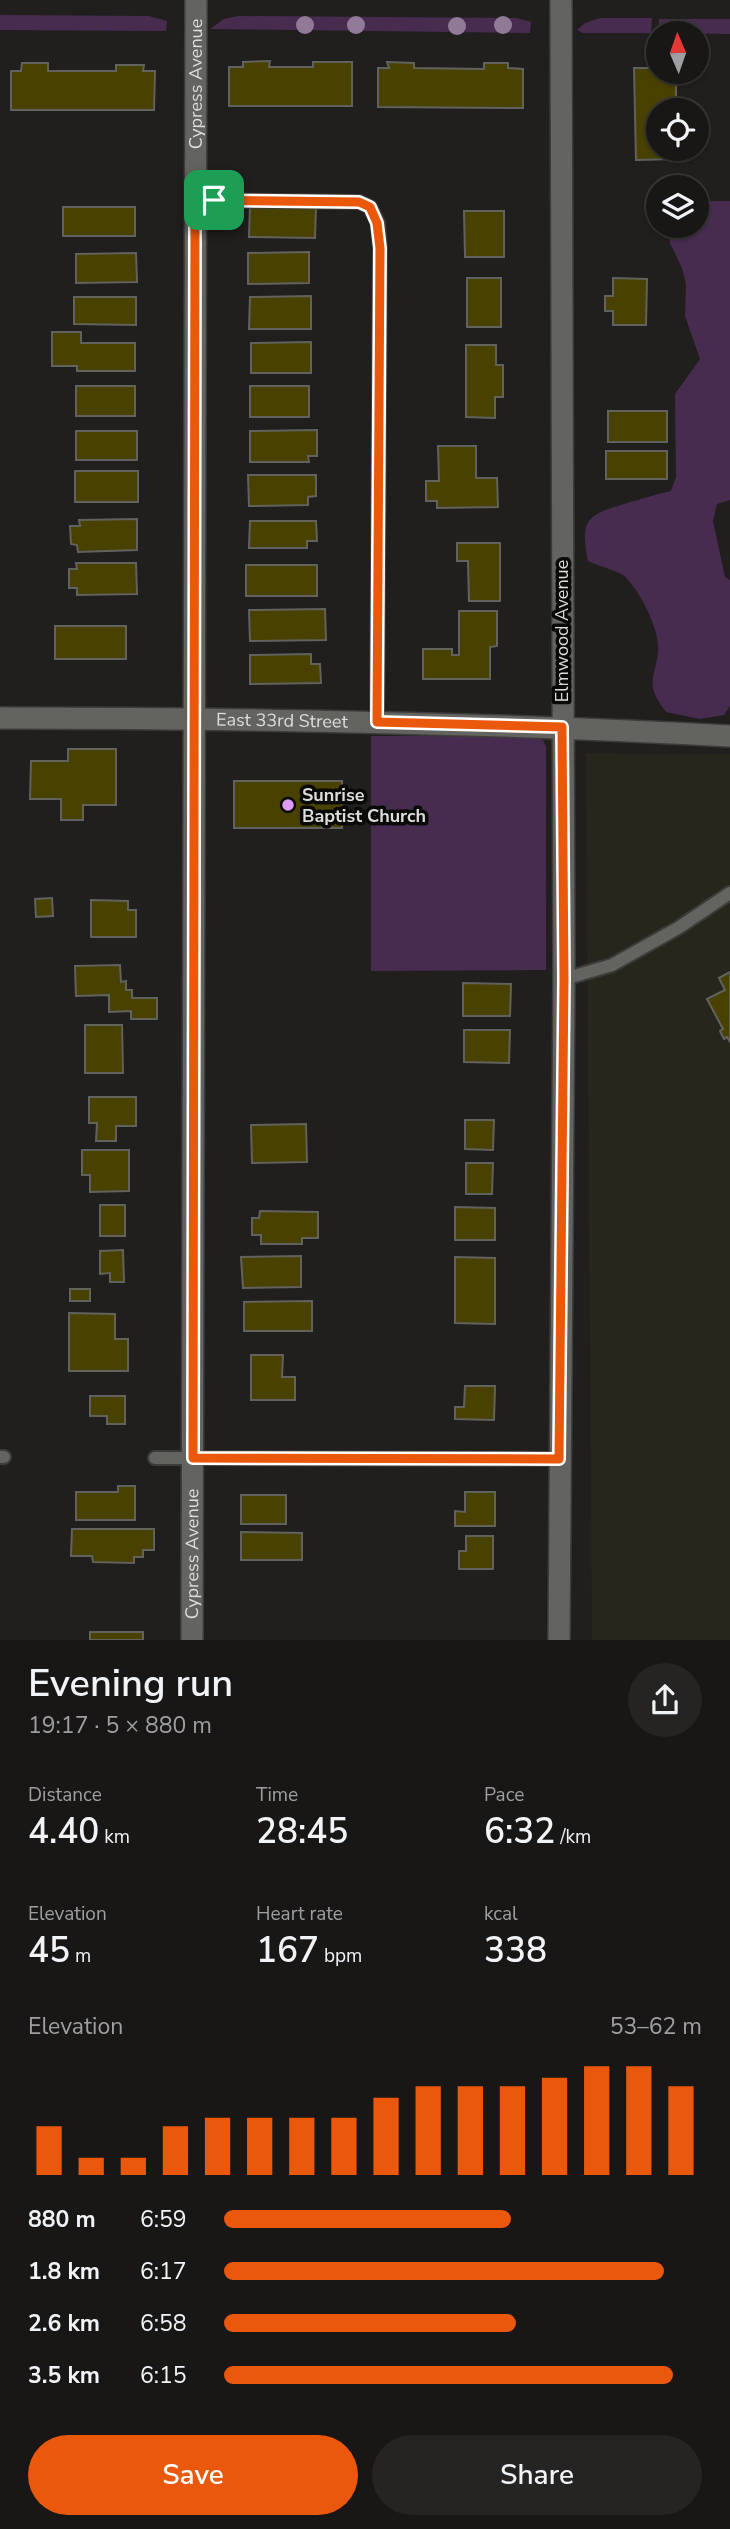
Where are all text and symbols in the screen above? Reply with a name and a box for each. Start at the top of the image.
street label: Cypress Avenue [184,19,208,149]
north arrow [646,21,709,84]
map controls [646,21,709,238]
button: locate [646,98,709,161]
pin [184,170,244,230]
button: layers [646,175,709,238]
icon: arrive [195,181,233,219]
street label: Elmwood Avenue [550,560,574,702]
street label: East 33rd Street [216,707,349,734]
place label: Sunrise Baptist Church [302,783,426,828]
marker: Sunrise Baptist Church [280,797,296,813]
street label: Cypress Avenue [180,1489,204,1619]
text: Evening run [28,1658,233,1709]
button: share [628,1663,702,1737]
text: 19:17 · 5 × 880 m [28,1710,212,1741]
text: Distance [28,1782,102,1808]
text: Time [256,1782,298,1808]
text: Pace [484,1782,524,1808]
text: 4.40 [28,1808,99,1855]
text: 28:45 [256,1808,348,1855]
text: 6:32 [484,1808,555,1855]
text: km [99,1824,130,1850]
text: /km [555,1824,591,1850]
text: Elevation [28,1901,107,1927]
text: Heart rate [256,1901,343,1927]
text: kcal [484,1901,518,1927]
text: 45 [28,1927,70,1974]
text: 167 [256,1927,319,1974]
text: 338 [484,1927,547,1974]
text: m [70,1943,91,1969]
text: bpm [319,1943,362,1969]
text: Elevation [28,2011,123,2042]
text: 53–62 m [610,2011,702,2042]
text: 880 m [28,2204,96,2235]
text: 6:59 [140,2204,187,2235]
text: 1.8 km [28,2256,100,2287]
text: 6:17 [140,2256,187,2287]
text: 2.6 km [28,2308,100,2339]
text: 6:58 [140,2308,187,2339]
text: 3.5 km [28,2360,100,2391]
text: 6:15 [140,2360,187,2391]
button: Save [28,2435,358,2515]
button: Share [372,2435,702,2515]

